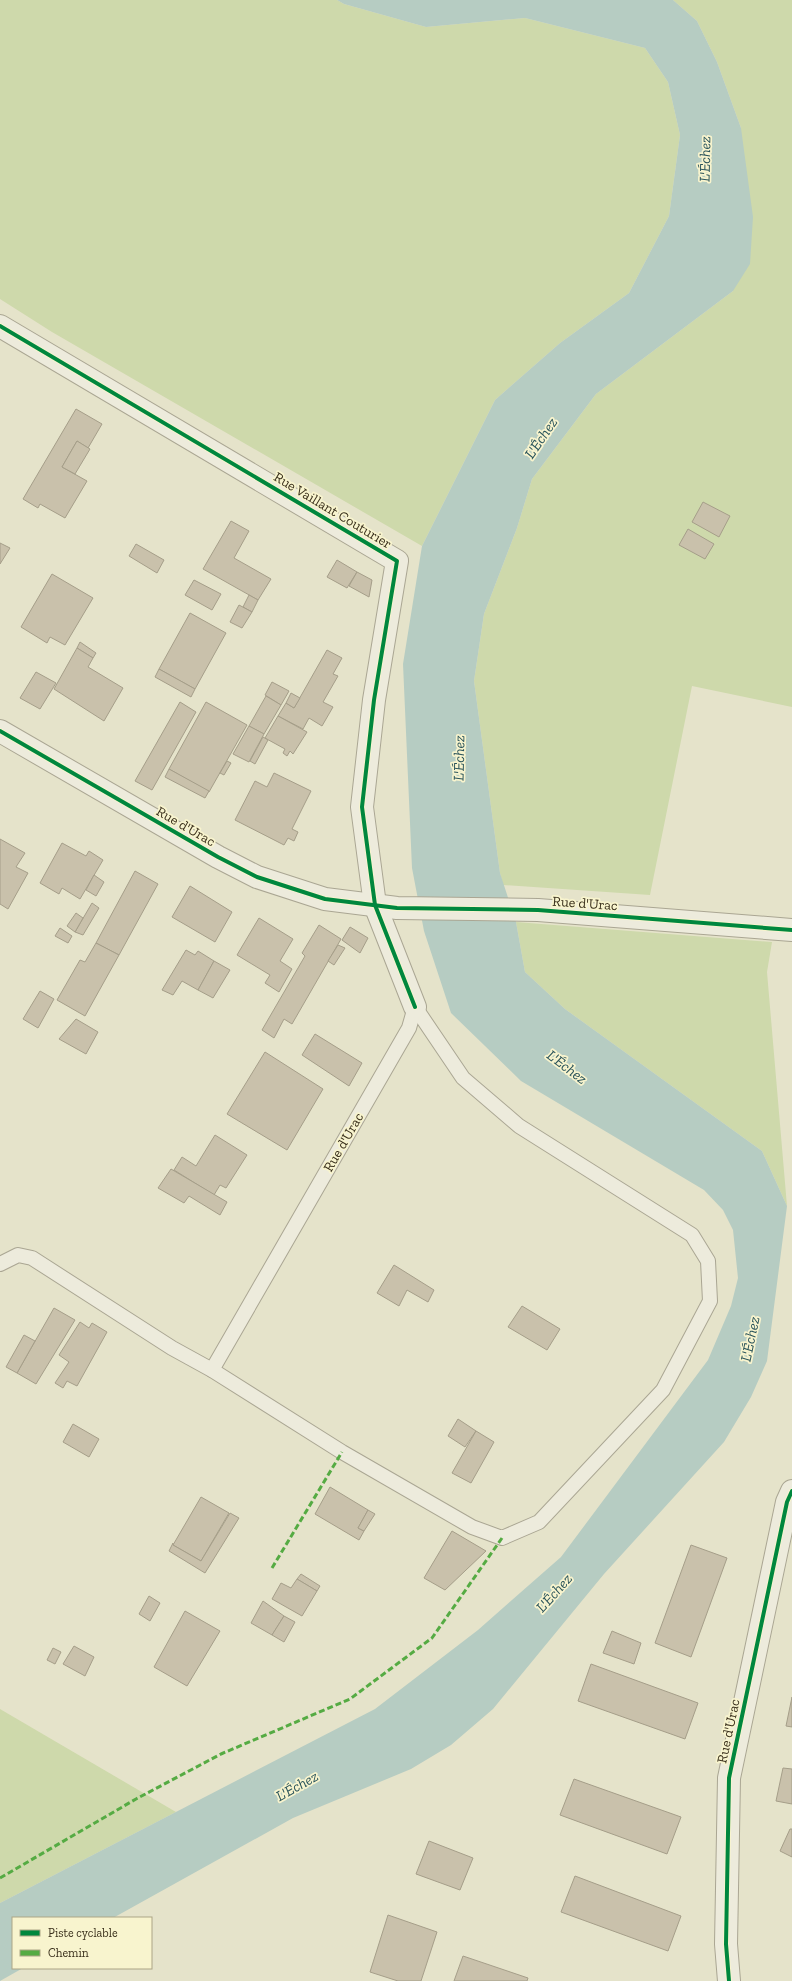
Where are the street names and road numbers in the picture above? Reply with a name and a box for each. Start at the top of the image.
street label: Rue Vaillant Couturier [271,468,395,552]
street label: Rue d'Urac [153,803,218,850]
street label: Rue d'Urac [552,893,618,914]
street label: Rue d'Urac [320,1110,367,1175]
street label: Rue d'Urac [713,1697,744,1765]

